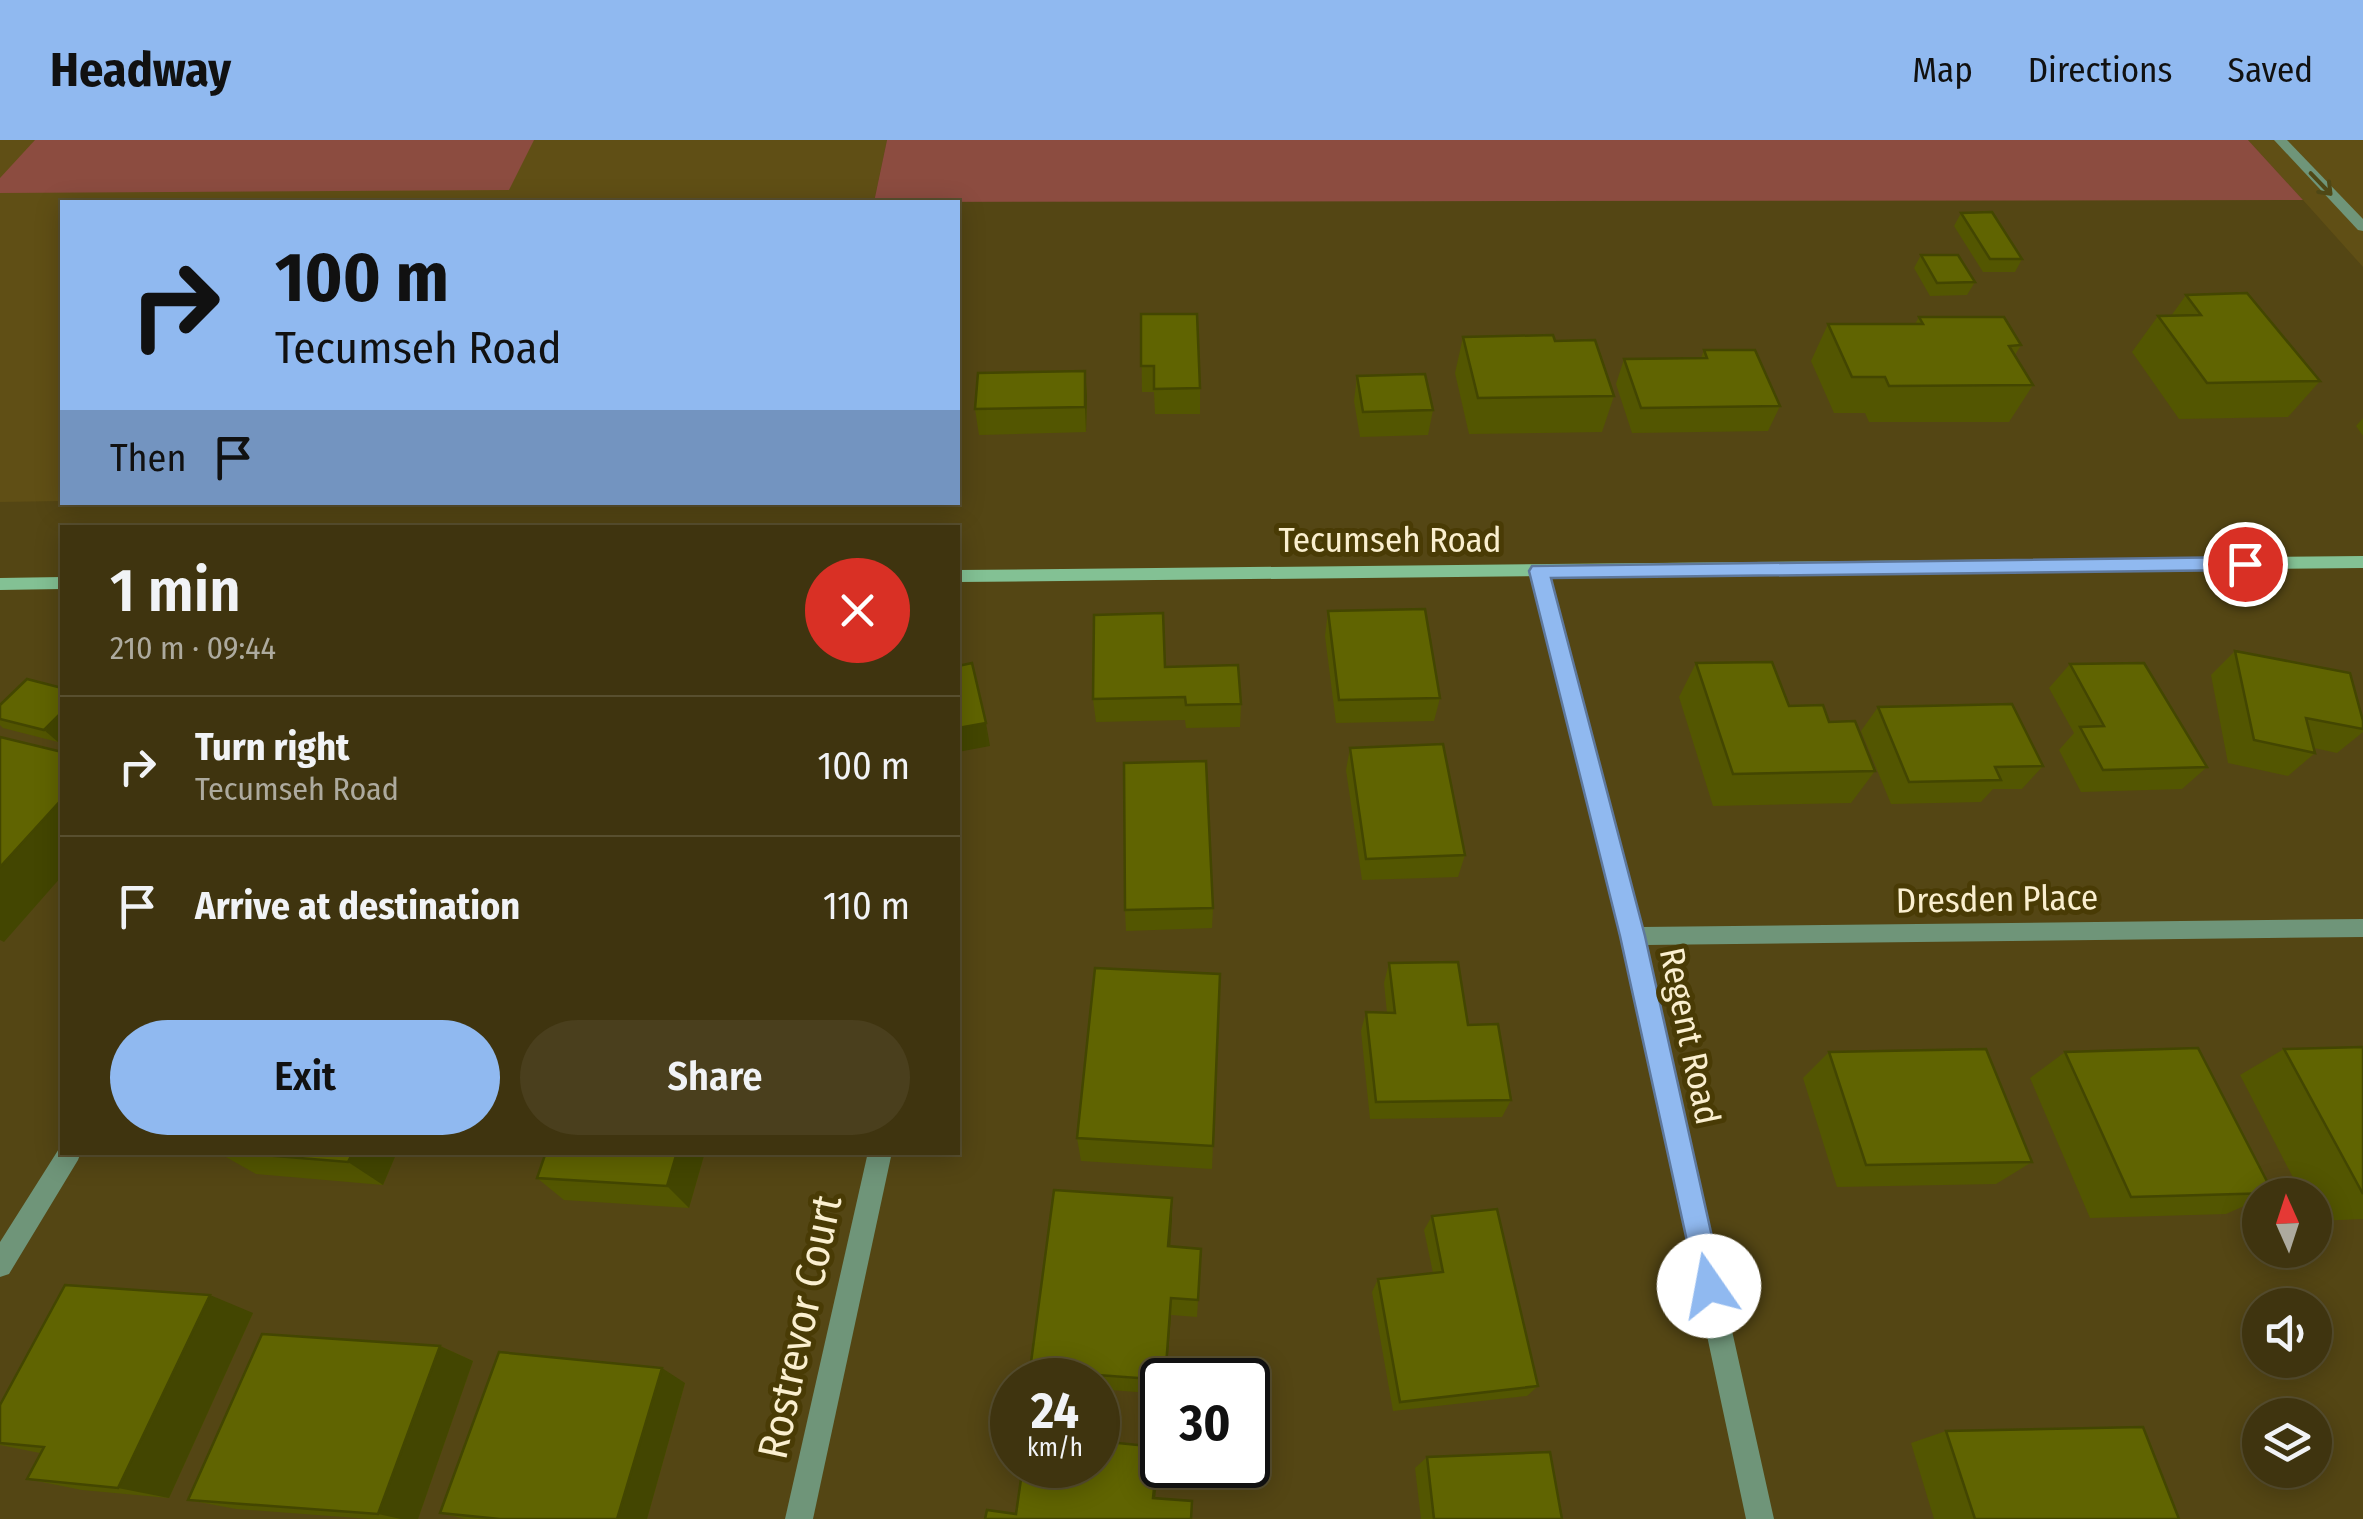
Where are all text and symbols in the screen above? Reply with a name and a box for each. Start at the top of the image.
text: Headway [50,41,231,99]
text: Map [1912,49,1973,91]
text: Directions [2028,49,2173,91]
text: Saved [2228,49,2313,91]
one-way arrow [2309,171,2333,195]
text: 100 m [275,236,449,320]
icon: right [110,240,240,370]
text: Tecumseh Road [275,321,562,375]
icon: arrive [206,430,261,485]
text: Then [110,435,186,481]
street label: Tecumseh Road [1279,519,1501,561]
pin [2203,522,2288,607]
icon: arrive [2218,537,2273,592]
text: 1 min [110,555,241,627]
button: close [805,558,910,663]
text: 210 m · 09:44 [110,629,276,667]
text: Turn right [195,724,349,770]
icon: right [110,739,165,794]
text: 100 m [817,743,910,789]
text: Tecumseh Road [195,770,399,808]
street label: Dresden Place [1895,876,2099,922]
icon: arrive [110,879,165,934]
text: Arrive at destination [195,883,520,929]
text: 110 m [823,883,910,929]
street label: Regent Road [1651,944,1729,1128]
button: Exit [110,1020,500,1135]
button: Share [520,1020,910,1135]
north arrow [2242,1178,2332,1268]
map controls [2242,1178,2332,1488]
street label: Rostrevor Court [748,1190,852,1463]
position arrow [1657,1234,1761,1338]
button: sound [2242,1288,2332,1378]
speed limit sign: 30 [1140,1358,1270,1488]
text: 24 [1031,1381,1079,1441]
button: layers [2242,1398,2332,1488]
text: km/h [1027,1433,1083,1463]

